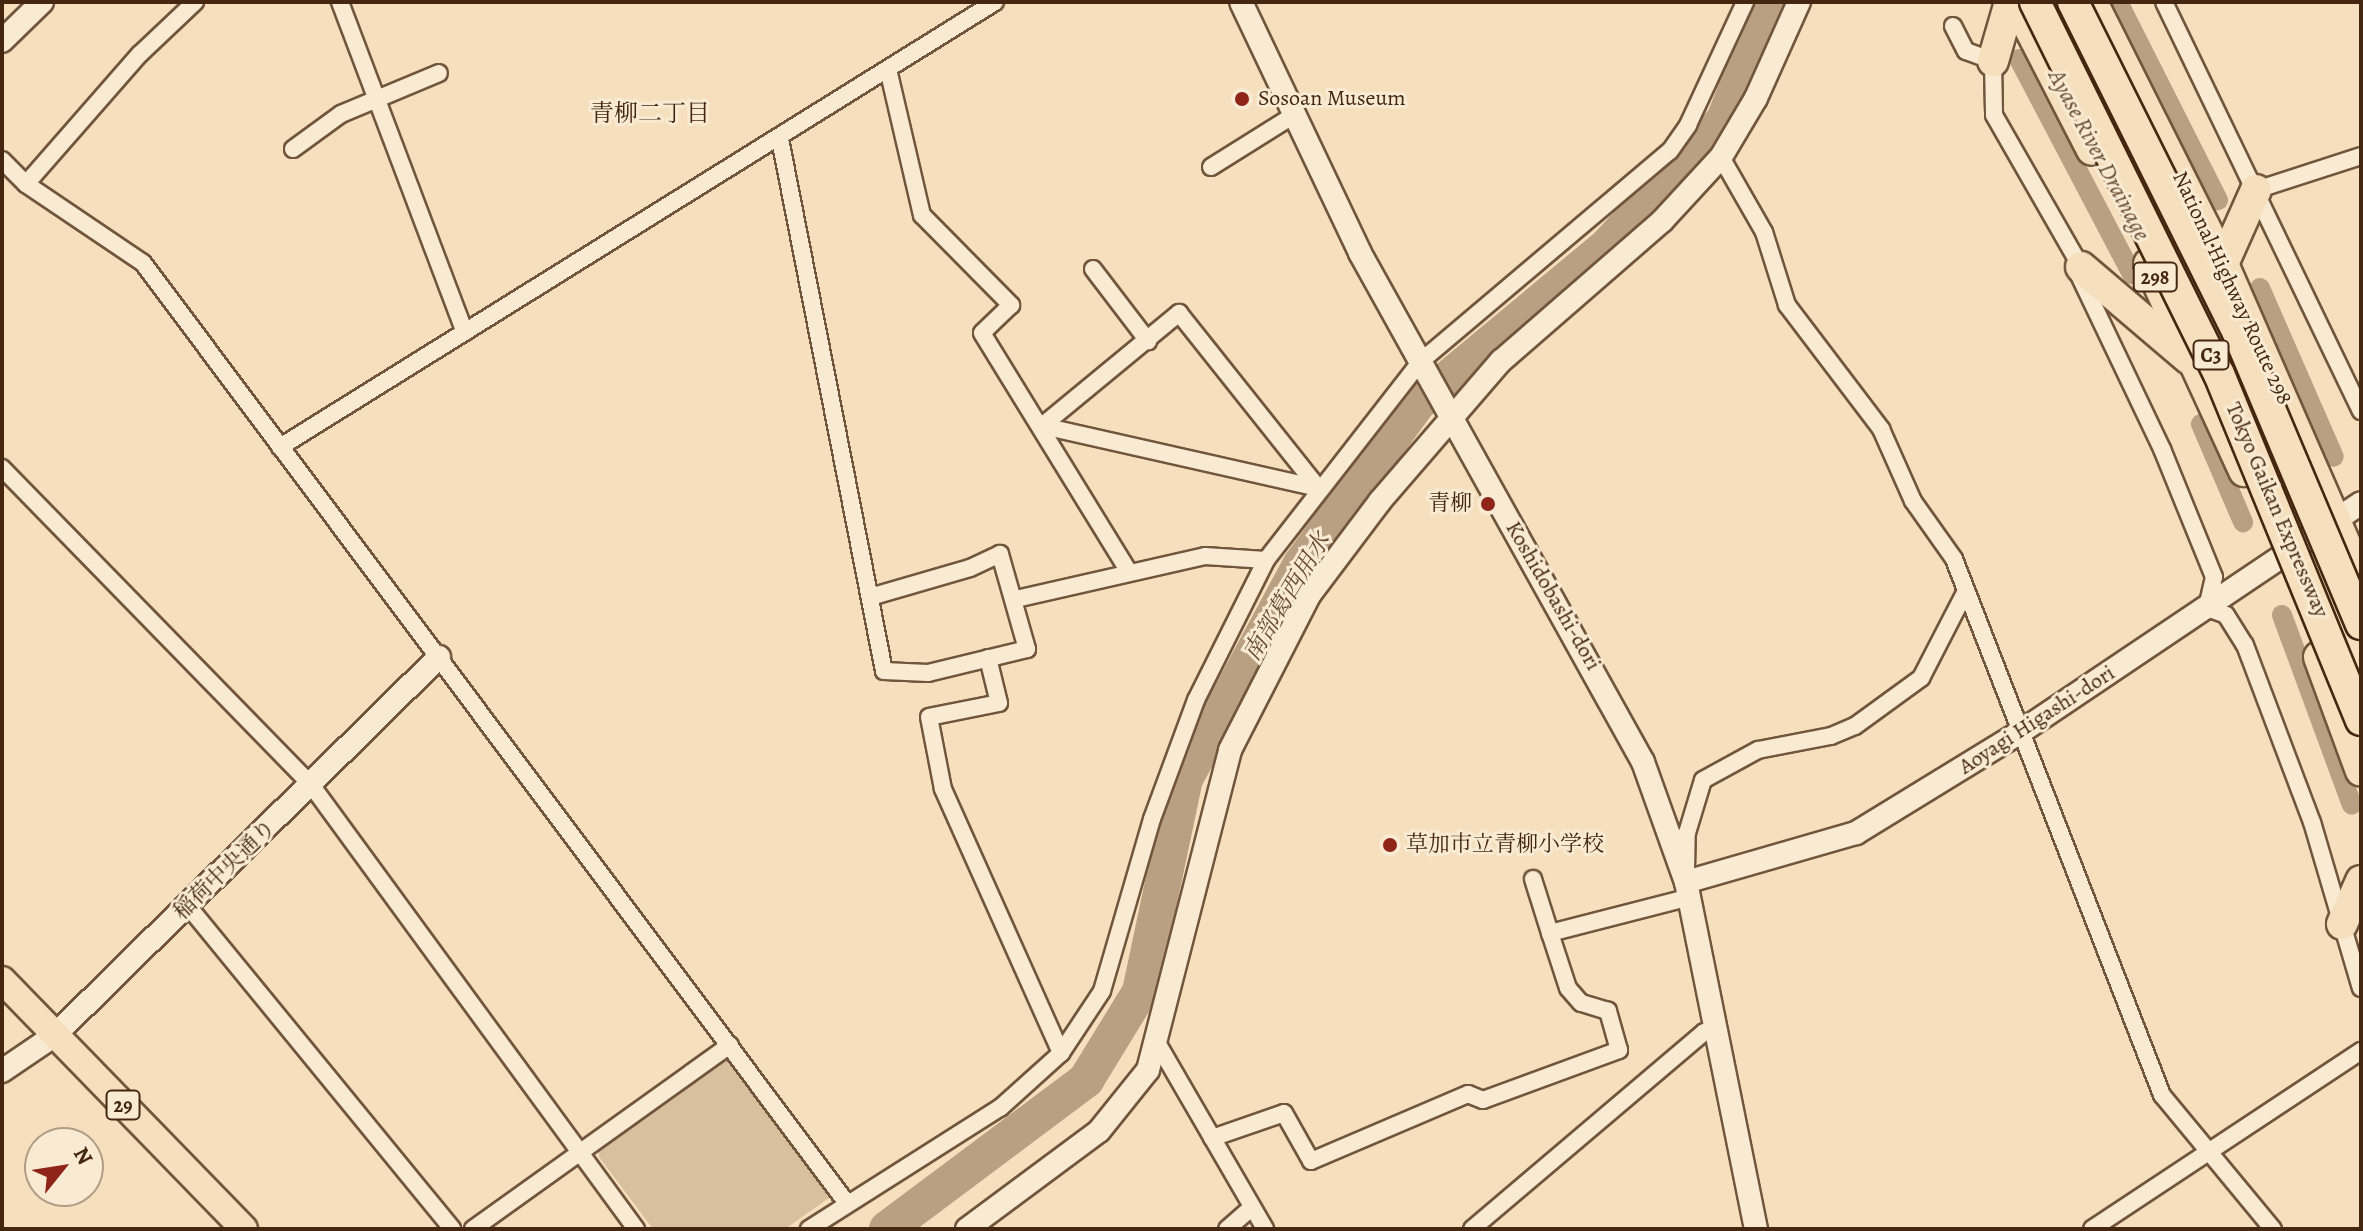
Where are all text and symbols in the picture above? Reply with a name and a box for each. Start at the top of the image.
water label: Ayase River Drainage [2042,65,2156,245]
place label: Sosoan Museum [1258,86,1406,112]
marker: Sosoan Museum [1233,90,1251,108]
district label: 青柳二丁目 [590,100,710,128]
street label: National Highway Route 298 [2166,167,2298,409]
road number: 298 [2131,261,2179,293]
road number: C3 [2191,339,2231,371]
street label: Tokyo Gaikan Expressway [2220,399,2334,621]
place label: 青柳 [1428,491,1472,517]
marker: 青柳 [1479,495,1497,513]
street label: Koshidobashi-dori [1500,517,1606,675]
water label: 南部葛西用水 [1238,528,1336,666]
street label: Aoyagi Higashi-dori [1954,660,2120,780]
street label: 稲荷中央通り [168,815,282,925]
place label: 草加市立青柳小学校 [1406,832,1604,858]
marker: 草加市立青柳小学校 [1381,836,1399,854]
road number: 29 [105,1089,141,1121]
north arrow [24,1127,104,1207]
text: N [66,1142,100,1170]

